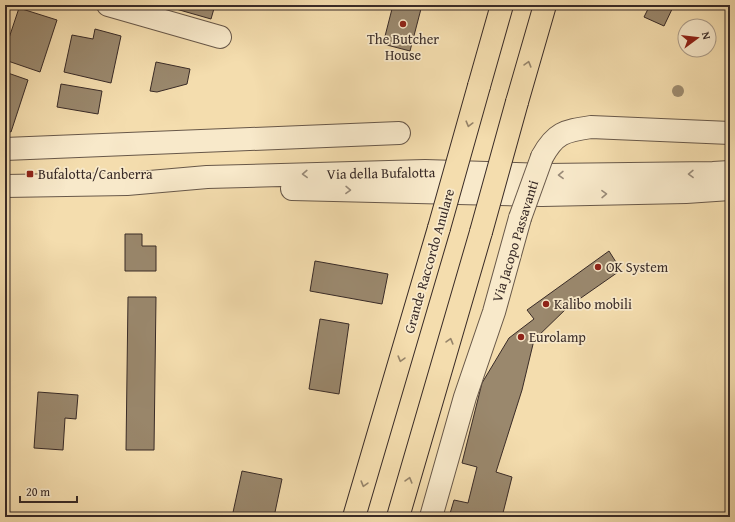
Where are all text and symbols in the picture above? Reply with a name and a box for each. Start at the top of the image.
north arrow [677,18,717,58]
marker: The Butcher House [398,19,408,29]
place label: The Butcher House [367,29,439,65]
text: N [698,30,716,42]
one-way arrow [523,61,532,68]
one-way arrow [465,120,474,127]
street label: Via della Bufalotta [327,162,436,184]
place label: Bufalotta/Canberra [38,164,153,184]
marker: Bufalotta/Canberra [25,169,35,179]
one-way arrow [688,169,694,178]
one-way arrow [302,170,308,178]
one-way arrow [558,171,564,179]
street label: Via Jacopo Passavanti [487,177,543,304]
one-way arrow [345,186,351,194]
street label: Grande Raccordo Anulare [399,186,459,336]
one-way arrow [601,189,607,198]
place label: OK System [606,257,669,277]
marker: OK System [593,262,603,272]
place label: Kalibo mobili [554,294,632,314]
marker: Kalibo mobili [541,299,551,309]
place label: Eurolamp [529,327,586,347]
marker: Eurolamp [516,332,526,342]
one-way arrow [445,338,454,345]
one-way arrow [397,355,406,362]
one-way arrow [404,476,413,483]
scale bar [20,478,77,504]
one-way arrow [360,480,369,487]
text: 20 m [26,483,50,500]

